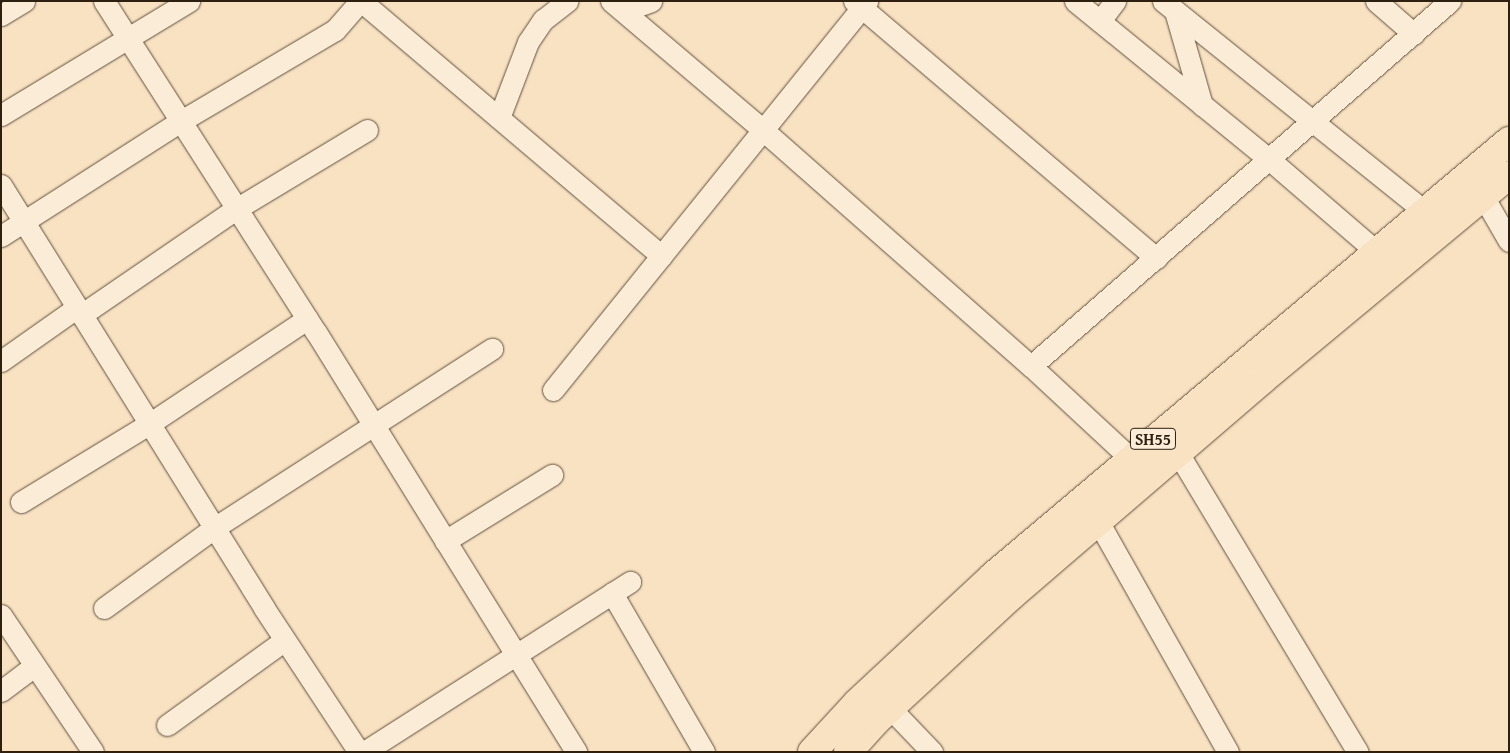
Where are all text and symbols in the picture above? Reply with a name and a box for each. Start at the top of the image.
road number: SH55 [1129,426,1177,452]

